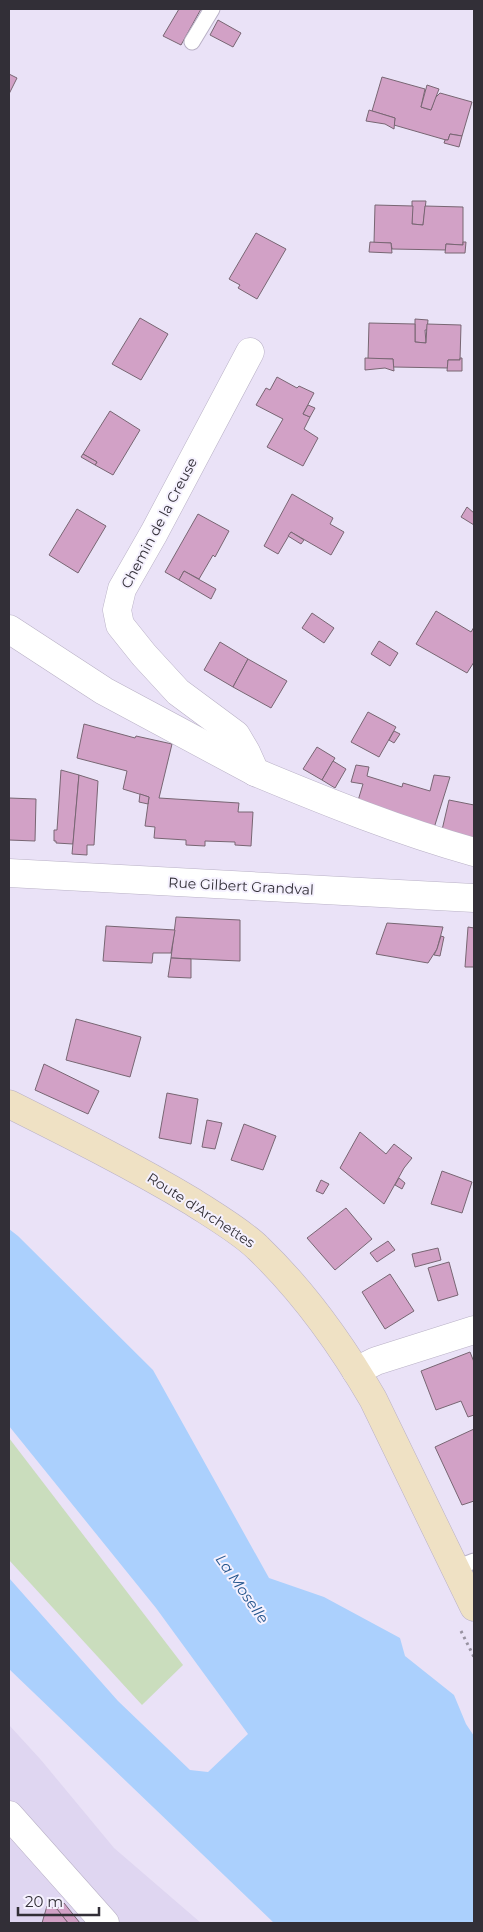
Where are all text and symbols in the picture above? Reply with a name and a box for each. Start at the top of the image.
street label: Chemin de la Creuse [117,455,201,591]
street label: Rue Gilbert Grandval [168,873,314,899]
street label: Route d'Archettes [144,1168,258,1252]
water label: La Moselle [212,1550,273,1627]
scale bar [18,1884,99,1916]
text: 20 m [25,1892,63,1911]

